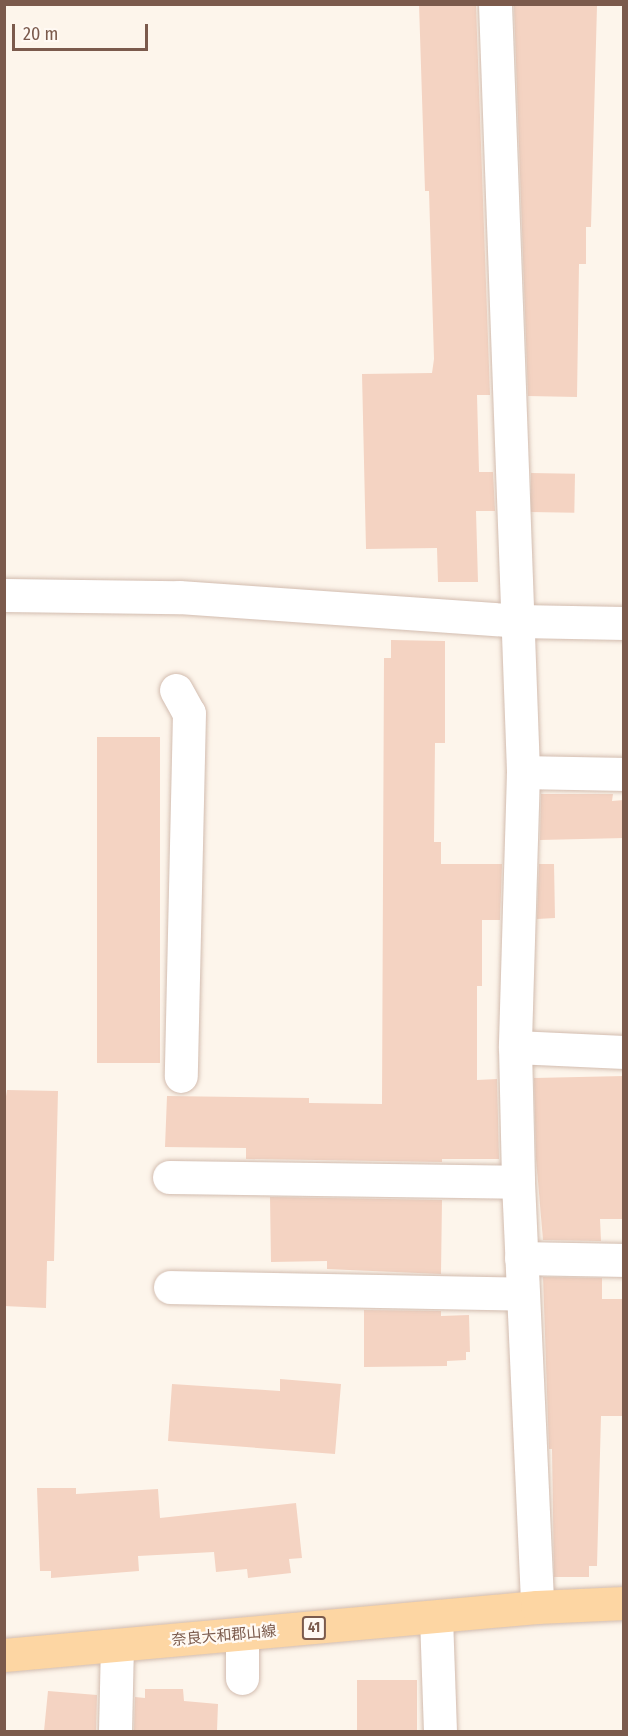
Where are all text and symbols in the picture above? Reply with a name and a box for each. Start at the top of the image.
scale bar [15,12,152,50]
text: 20 m [23,23,58,45]
road number: 41 [300,1617,328,1639]
street label: 奈良大和郡山線 [171,1622,277,1650]

